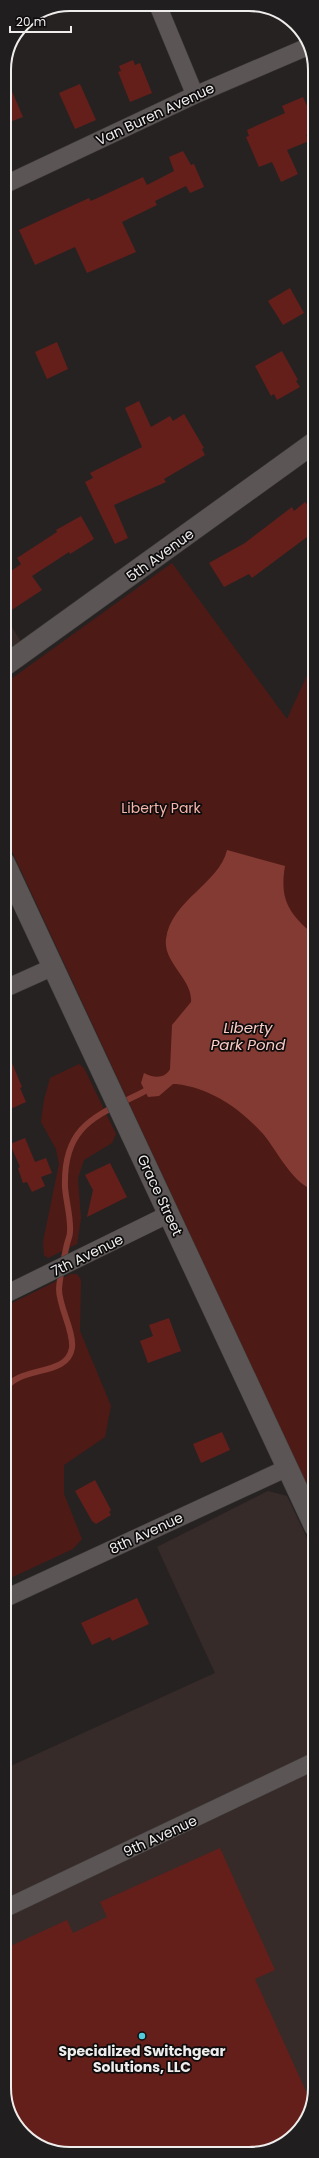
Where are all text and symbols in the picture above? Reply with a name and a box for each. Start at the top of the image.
scale bar [10,8,71,34]
text: 20 m [16,13,46,30]
street label: Van Buren Avenue [93,78,218,150]
street label: 5th Avenue [122,523,198,586]
park label: Liberty Park [121,798,202,818]
water label: Liberty Park Pond [211,1017,286,1055]
street label: Grace Street [132,1151,188,1239]
street label: 7th Avenue [48,1229,127,1281]
street label: 8th Avenue [106,1507,186,1559]
street label: 9th Avenue [120,1810,200,1862]
marker: Specialized Switchgear Solutions, LLC [137,2031,147,2041]
place label: Specialized Switchgear Solutions, LLC [58,2041,226,2077]

